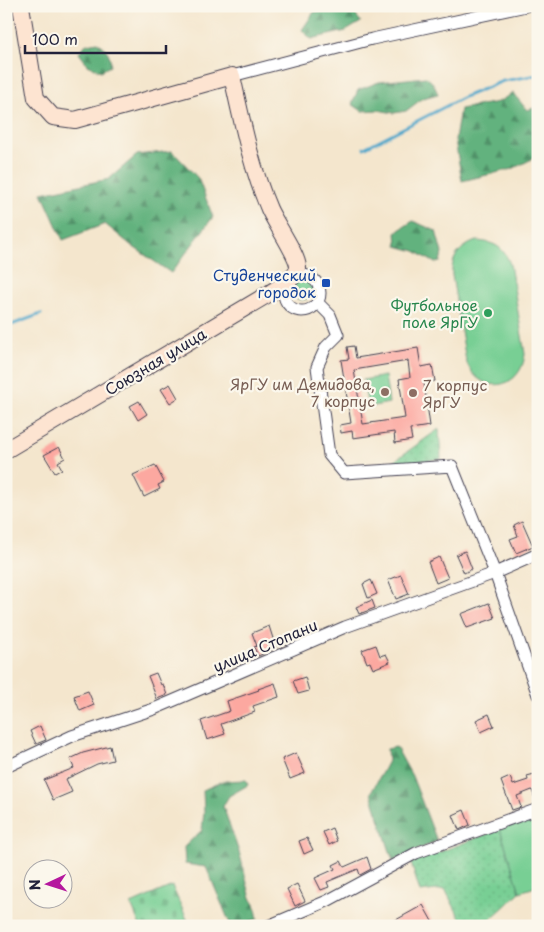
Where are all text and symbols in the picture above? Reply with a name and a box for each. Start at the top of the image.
scale bar [25,22,166,54]
text: 100 m [32,27,78,50]
place label: Студенческий городок [213,263,316,303]
marker: Студенческий городок [320,277,332,289]
place label: Футбольное поле ЯрГУ [391,293,478,333]
marker: Футбольное поле ЯрГУ [482,307,494,319]
street label: Союзная улица [100,321,211,400]
place label: ЯрГУ им Демидова, 7 корпус [230,372,375,412]
place label: 7 корпус ЯрГУ [423,373,487,413]
marker: ЯрГУ им Демидова, 7 корпус [379,386,391,398]
marker: 7 корпус ЯрГУ [407,387,419,399]
street label: улица Стопани [209,613,321,677]
north arrow [22,860,72,910]
text: N [24,879,45,891]

